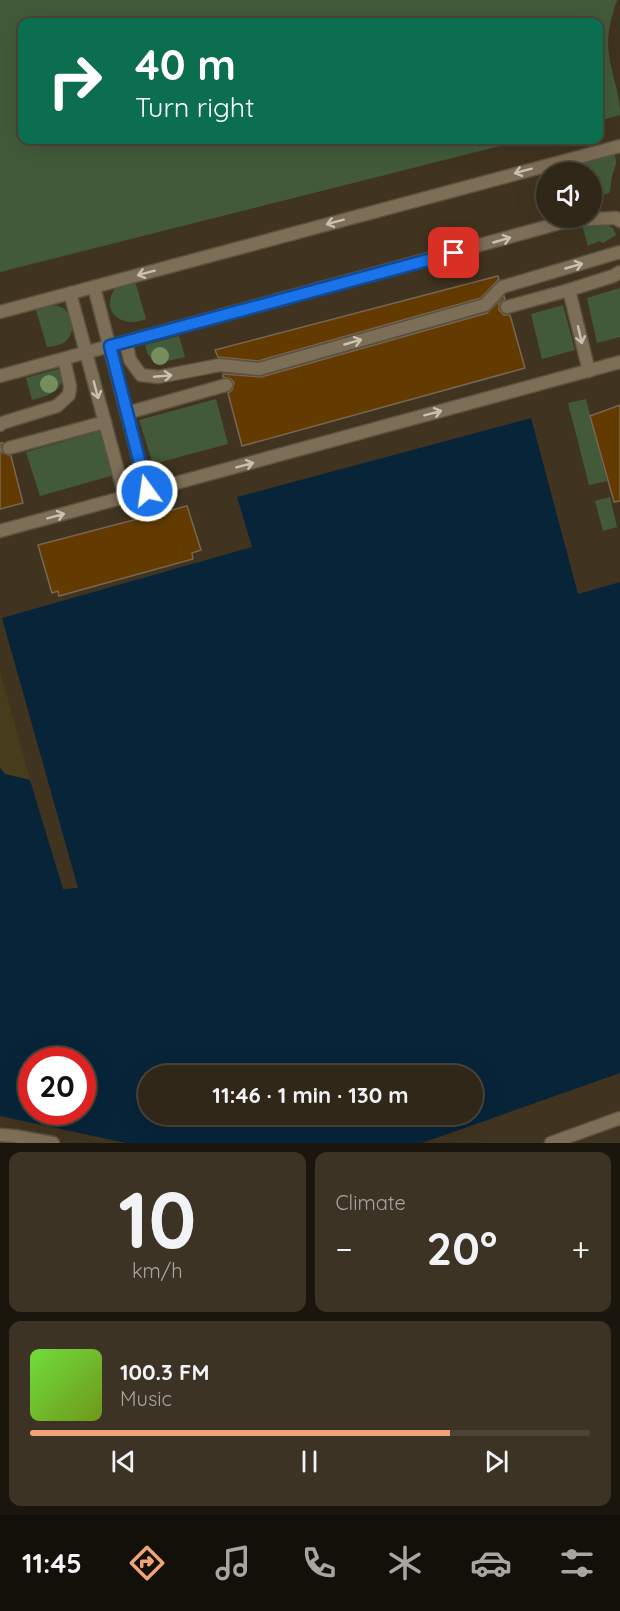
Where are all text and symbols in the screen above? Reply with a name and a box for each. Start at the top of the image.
text: 40 m [135,38,236,91]
icon: right [36,42,114,120]
text: Turn right [135,90,254,124]
map controls [536,162,602,228]
button: sound [536,162,602,228]
one-way arrow [514,166,533,178]
one-way arrow [325,217,344,228]
pin [428,227,479,278]
one-way arrow [492,234,511,245]
icon: arrive [437,236,470,269]
one-way arrow [564,260,583,271]
one-way arrow [137,268,156,279]
one-way arrow [575,326,587,345]
one-way arrow [343,336,362,348]
one-way arrow [153,370,172,381]
one-way arrow [91,381,103,400]
one-way arrow [423,407,442,419]
one-way arrow [235,458,254,470]
position arrow [115,459,179,523]
one-way arrow [47,509,66,521]
speed limit sign: 20 [18,1047,96,1125]
text: 11:46 · 1 min · 130 m [212,1081,409,1109]
text: 10 [118,1170,196,1268]
text: Climate [336,1190,406,1215]
text: 20° [427,1220,497,1276]
text: − [336,1228,353,1269]
text: + [571,1228,590,1269]
text: km/h [132,1258,183,1283]
text: 100.3 FM [120,1358,209,1386]
text: Music [120,1386,172,1411]
icon: previous [107,1445,140,1478]
icon: pause [293,1445,326,1478]
icon: next [480,1445,513,1478]
icon: directions [126,1542,168,1584]
icon: music [212,1542,254,1584]
icon: phone [298,1542,340,1584]
icon: climate [384,1542,426,1584]
icon: car [470,1542,512,1584]
icon: filters [556,1542,598,1584]
text: 11:45 [22,1546,82,1580]

